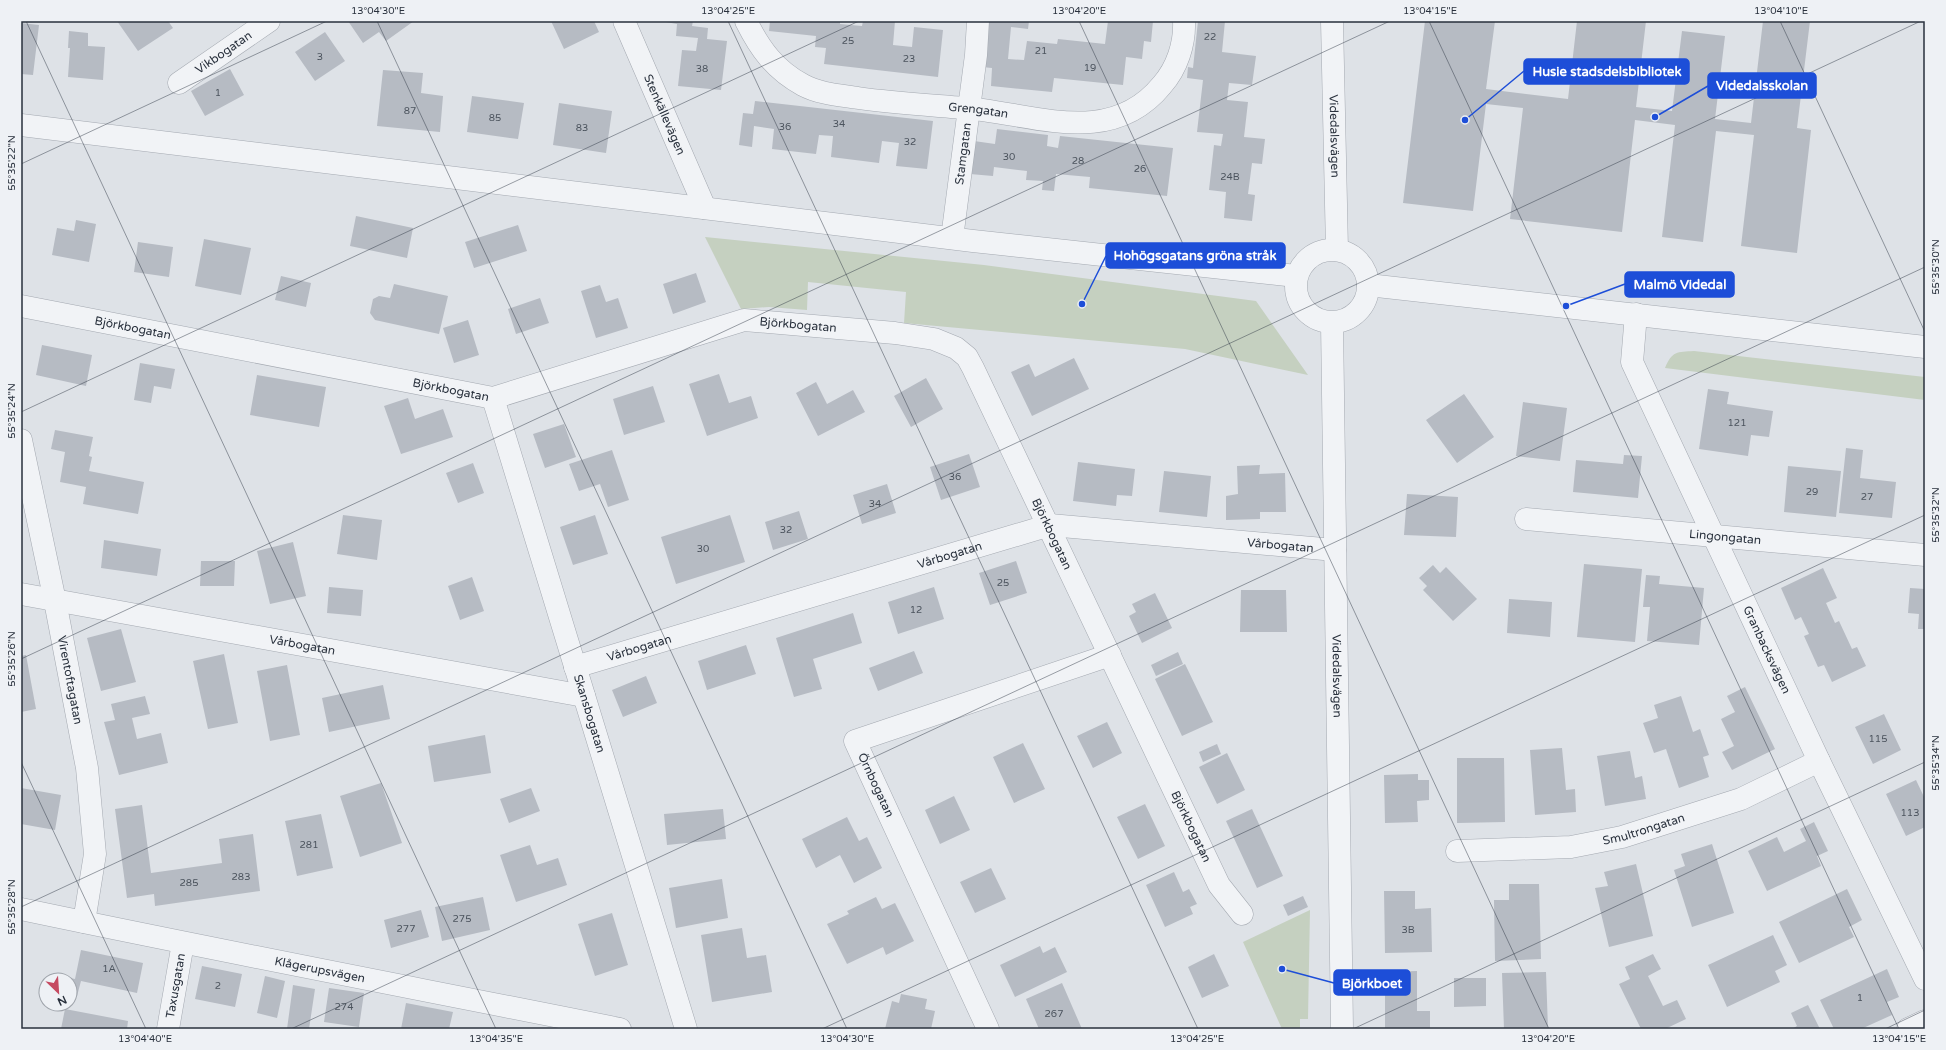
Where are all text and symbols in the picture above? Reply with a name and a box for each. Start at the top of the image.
text: 13°04'30"E [351,5,405,17]
text: 13°04'25"E [701,5,755,17]
text: 13°04'20"E [1052,5,1106,17]
text: 13°04'15"E [1403,5,1457,17]
text: 13°04'10"E [1754,5,1808,17]
street label: Vikbogatan [193,28,254,77]
house number: 22 [1204,31,1216,43]
house number: 25 [842,35,854,47]
house number: 21 [1035,45,1047,57]
house number: 3 [317,51,323,63]
house number: 23 [903,53,915,65]
callout: Husie stadsdelsbibliotek [1524,59,1689,84]
house number: 19 [1084,62,1096,74]
house number: 38 [696,63,708,75]
text: Husie stadsdelsbibliotek [1532,64,1682,80]
street label: Stenkällevägen [641,72,688,157]
callout: Videdalsskolan [1708,73,1816,98]
text: Videdalsskolan [1716,78,1808,94]
house number: 1 [215,87,221,99]
street label: Videdalsvägen [1327,94,1342,178]
street label: Grengatan [948,100,1009,121]
house number: 87 [404,105,416,117]
house number: 85 [489,112,501,124]
house number: 34 [833,118,845,130]
house number: 36 [779,121,791,133]
house number: 83 [576,122,588,134]
street label: Stamgatan [952,122,974,186]
text: 55°35'22"N [6,135,18,191]
house number: 32 [904,136,916,148]
house number: 30 [1003,151,1015,163]
house number: 28 [1072,155,1084,167]
house number: 26 [1134,163,1146,175]
house number: 24B [1220,171,1240,183]
text: 55°35'30"N [1930,239,1942,295]
callout: Hohögsgatans gröna stråk [1106,243,1285,268]
text: Hohögsgatans gröna stråk [1114,248,1276,264]
callout: Malmö Videdal [1625,272,1734,297]
text: Malmö Videdal [1634,277,1726,293]
street label: Björkbogatan [94,314,172,342]
street label: Björkbogatan [759,314,837,335]
street label: Björkbogatan [412,376,490,404]
text: 55°35'24"N [6,383,18,439]
house number: 121 [1728,417,1746,429]
house number: 36 [949,471,961,483]
house number: 29 [1806,486,1818,498]
text: 55°35'32"N [1930,487,1942,543]
house number: 27 [1861,491,1873,503]
street label: Björkbogatan [1029,496,1075,572]
house number: 34 [869,498,881,510]
house number: 32 [780,524,792,536]
street label: Lingongatan [1689,527,1762,547]
street label: Vårbogatan [1246,535,1314,555]
street label: Vårbogatan [916,539,984,571]
house number: 30 [697,543,709,555]
house number: 25 [997,577,1009,589]
house number: 12 [910,604,922,616]
street label: Granbacksvägen [1740,604,1793,696]
text: 55°35'26"N [6,631,18,687]
street label: Vårbogatan [268,632,337,658]
street label: Vårbogatan [605,632,673,664]
street label: Virentoftagatan [55,634,85,726]
street label: Videdalsvägen [1329,634,1345,718]
street label: Skansbogatan [571,673,608,754]
house number: 115 [1869,733,1887,745]
text: 55°35'34"N [1930,735,1942,791]
street label: Örnbogatan [855,751,897,819]
street label: Björkbogatan [1168,789,1214,864]
house number: 113 [1901,807,1919,819]
street label: Smultrongatan [1601,810,1687,848]
house number: 281 [300,839,318,851]
house number: 283 [232,871,250,883]
house number: 285 [180,877,198,889]
text: 55°35'28"N [6,879,18,935]
house number: 275 [453,913,471,925]
house number: 277 [397,923,415,935]
house number: 3B [1401,924,1415,936]
street label: Taxusgatan [163,952,188,1019]
street label: Klågerupsvägen [273,954,366,985]
house number: 1A [102,963,116,975]
callout: Björkboet [1334,970,1410,995]
north arrow [38,972,78,1012]
text: Björkboet [1342,976,1402,992]
house number: 2 [215,980,221,992]
house number: 1 [1857,992,1863,1004]
text: N [55,993,69,1008]
house number: 274 [335,1001,353,1013]
house number: 267 [1045,1008,1063,1020]
text: 13°04'40"E [118,1033,172,1045]
text: 13°04'35"E [469,1033,523,1045]
text: 13°04'30"E [820,1033,874,1045]
text: 13°04'25"E [1170,1033,1224,1045]
text: 13°04'20"E [1521,1033,1575,1045]
text: 13°04'15"E [1872,1033,1926,1045]

